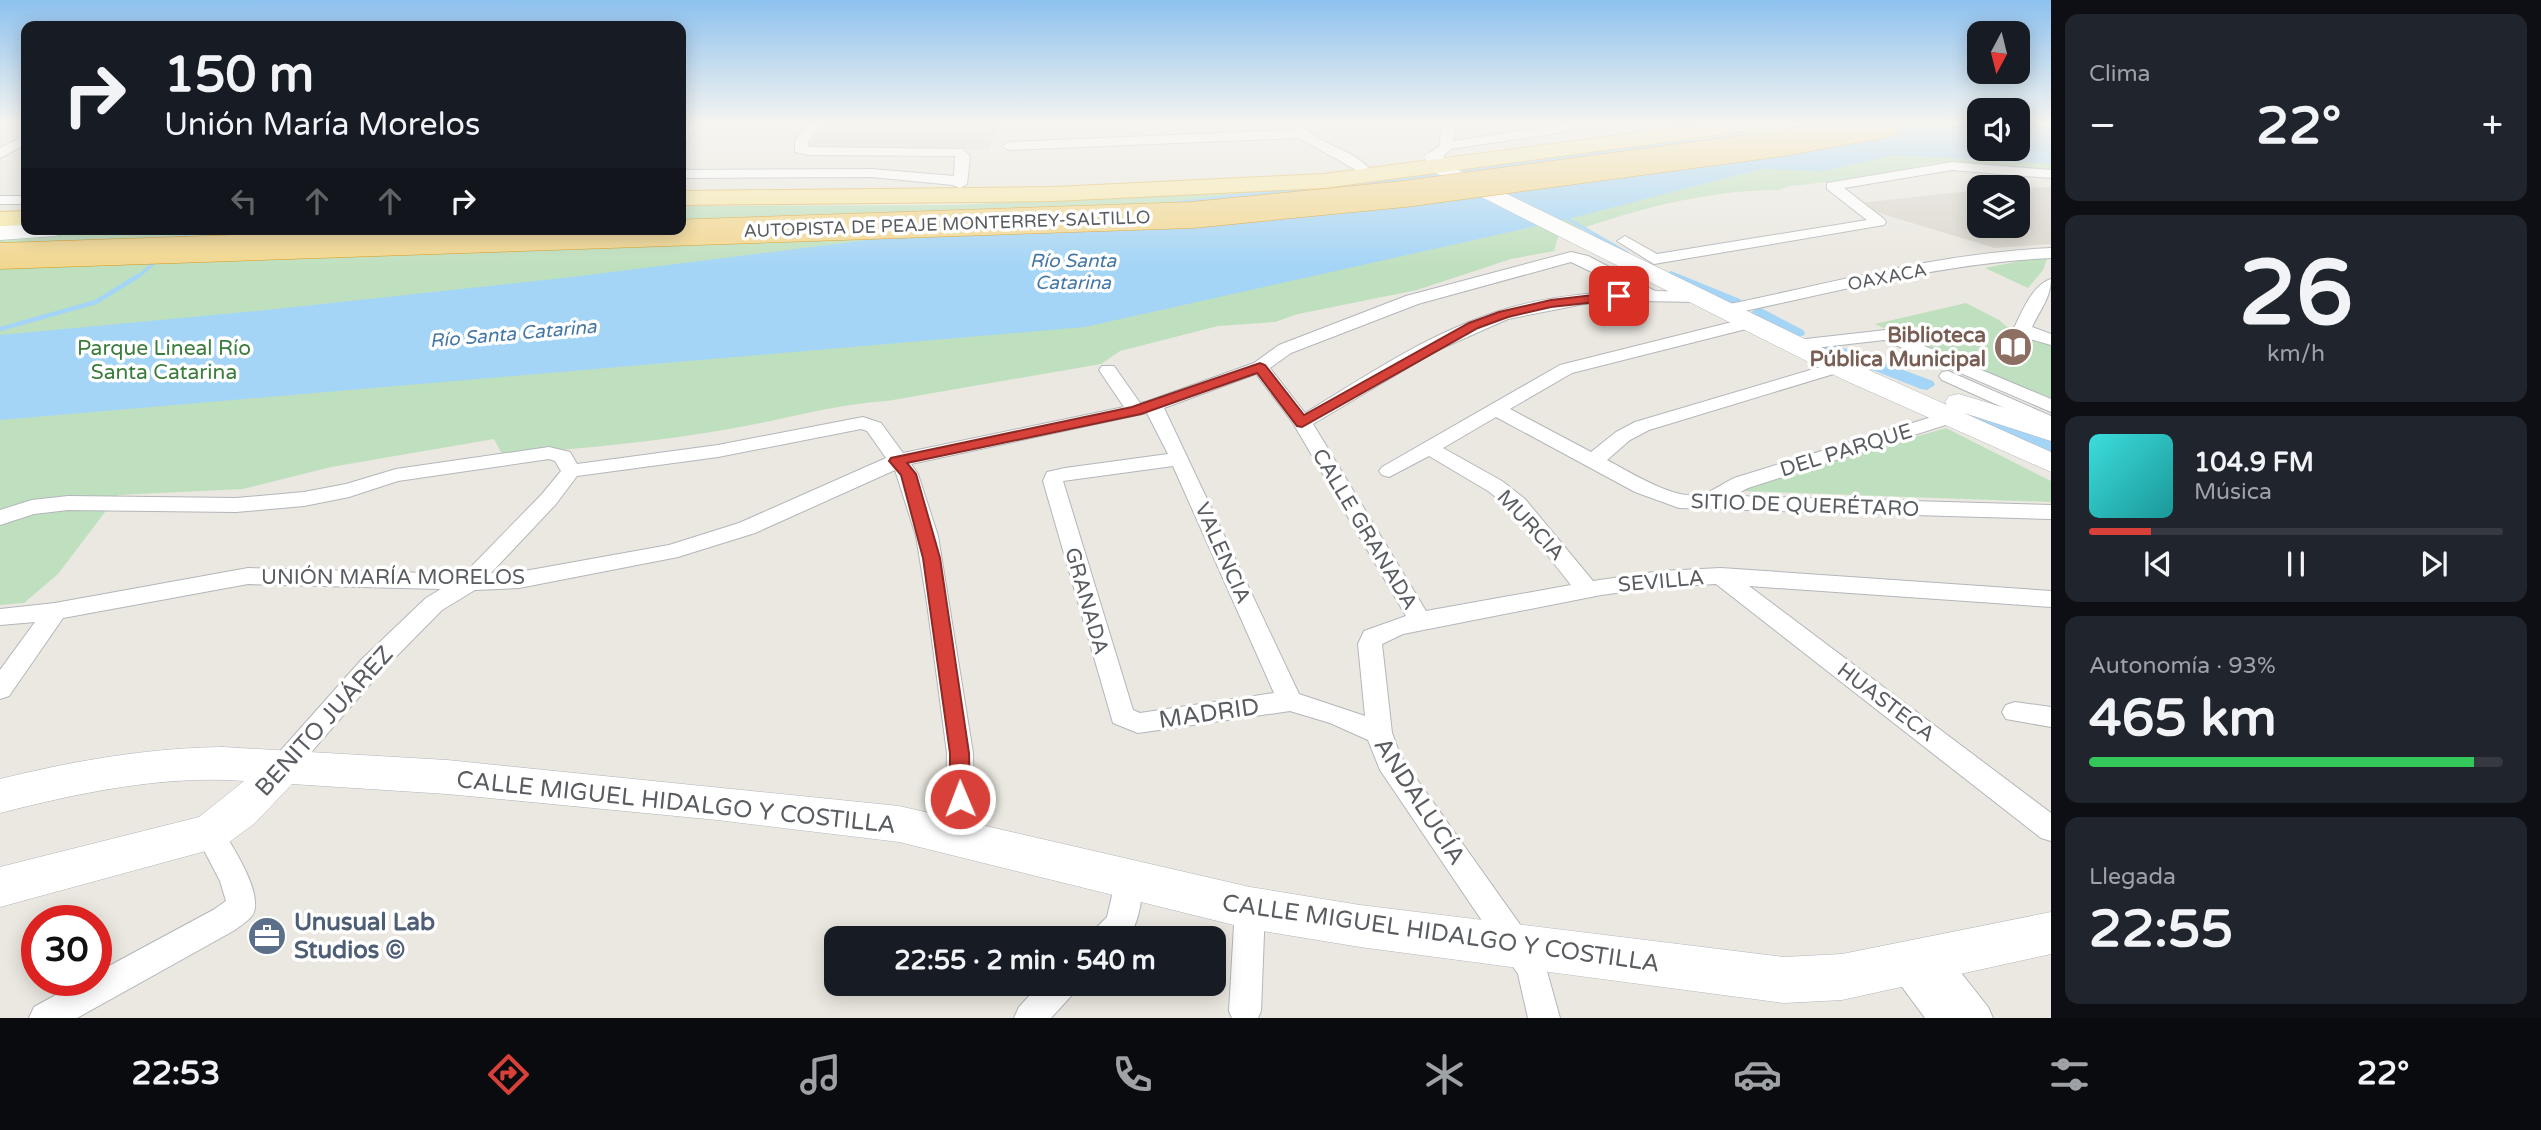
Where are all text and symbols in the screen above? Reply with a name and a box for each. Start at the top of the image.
north arrow [1967,21,2030,84]
map controls [1967,21,2030,238]
text: 150 m [164,46,314,105]
icon: right [49,49,140,140]
text: Clima [2089,60,2150,88]
text: 22° [2256,95,2341,158]
button: sound [1967,98,2030,161]
text: − [2089,103,2116,149]
text: + [2482,103,2503,149]
text: Unión María Morelos [164,106,480,144]
button: layers [1967,175,2030,238]
icon: left [225,182,263,220]
icon: ahead [298,182,336,220]
icon: ahead [371,182,409,220]
icon: right [444,182,482,220]
street label: AUTOPISTA DE PEAJE MONTERREY-SALTILLO [743,206,1151,242]
text: 26 [2239,239,2353,349]
water label: Río Santa Catarina [1030,250,1118,294]
street label: OAXACA [1846,259,1928,295]
pin [1589,266,1649,326]
icon: arrive [1600,277,1638,315]
water label: Río Santa Catarina [429,316,599,352]
place label: Biblioteca Pública Municipal [1810,323,1986,372]
library icon: Biblioteca Pública Municipal [1992,326,2034,368]
park label: Parque Lineal Río Santa Catarina [77,336,251,385]
text: km/h [2267,340,2325,368]
street label: DEL PARQUE [1777,419,1915,482]
street label: CALLE GRANADA [1307,444,1423,614]
text: 104.9 FM [2194,447,2314,478]
text: Música [2194,478,2272,506]
street label: MURCIA [1492,485,1570,566]
street label: SITIO DE QUERÉTARO [1690,489,1920,522]
street label: VALENCIA [1189,499,1256,608]
street label: GRANADA [1059,545,1114,658]
icon: previous [2139,545,2177,583]
icon: pause [2277,545,2315,583]
icon: next [2415,545,2453,583]
street label: UNIÓN MARÍA MORELOS [261,565,525,590]
street label: SEVILLA [1617,565,1705,598]
street label: BENITO JUÁREZ [249,639,399,803]
text: Autonomía · 93% [2089,652,2276,680]
street label: HUASTECA [1832,658,1939,747]
text: 465 km [2089,687,2277,750]
street label: MADRID [1157,692,1261,735]
street label: ANDALUCÍA [1368,732,1472,870]
position arrow [923,762,997,836]
street label: CALLE MIGUEL HIDALGO Y COSTILLA [455,765,897,840]
text: Llegada [2089,863,2176,891]
street label: CALLE MIGUEL HIDALGO Y COSTILLA [1220,888,1662,979]
text: 22:55 [2089,898,2233,961]
speed limit sign: 30 [21,905,112,996]
place label: Unusual Lab Studios © [294,908,435,965]
office icon: Unusual Lab Studios © [246,915,288,957]
text: 22:55 · 2 min · 540 m [894,945,1156,976]
icon: directions [484,1050,533,1099]
icon: music [796,1050,845,1099]
icon: phone [1108,1050,1157,1099]
icon: climate [1420,1050,1469,1099]
icon: car [1733,1050,1782,1099]
icon: filters [2045,1050,2094,1099]
text: 22:53 [132,1055,220,1093]
text: 22° [2357,1055,2409,1093]

